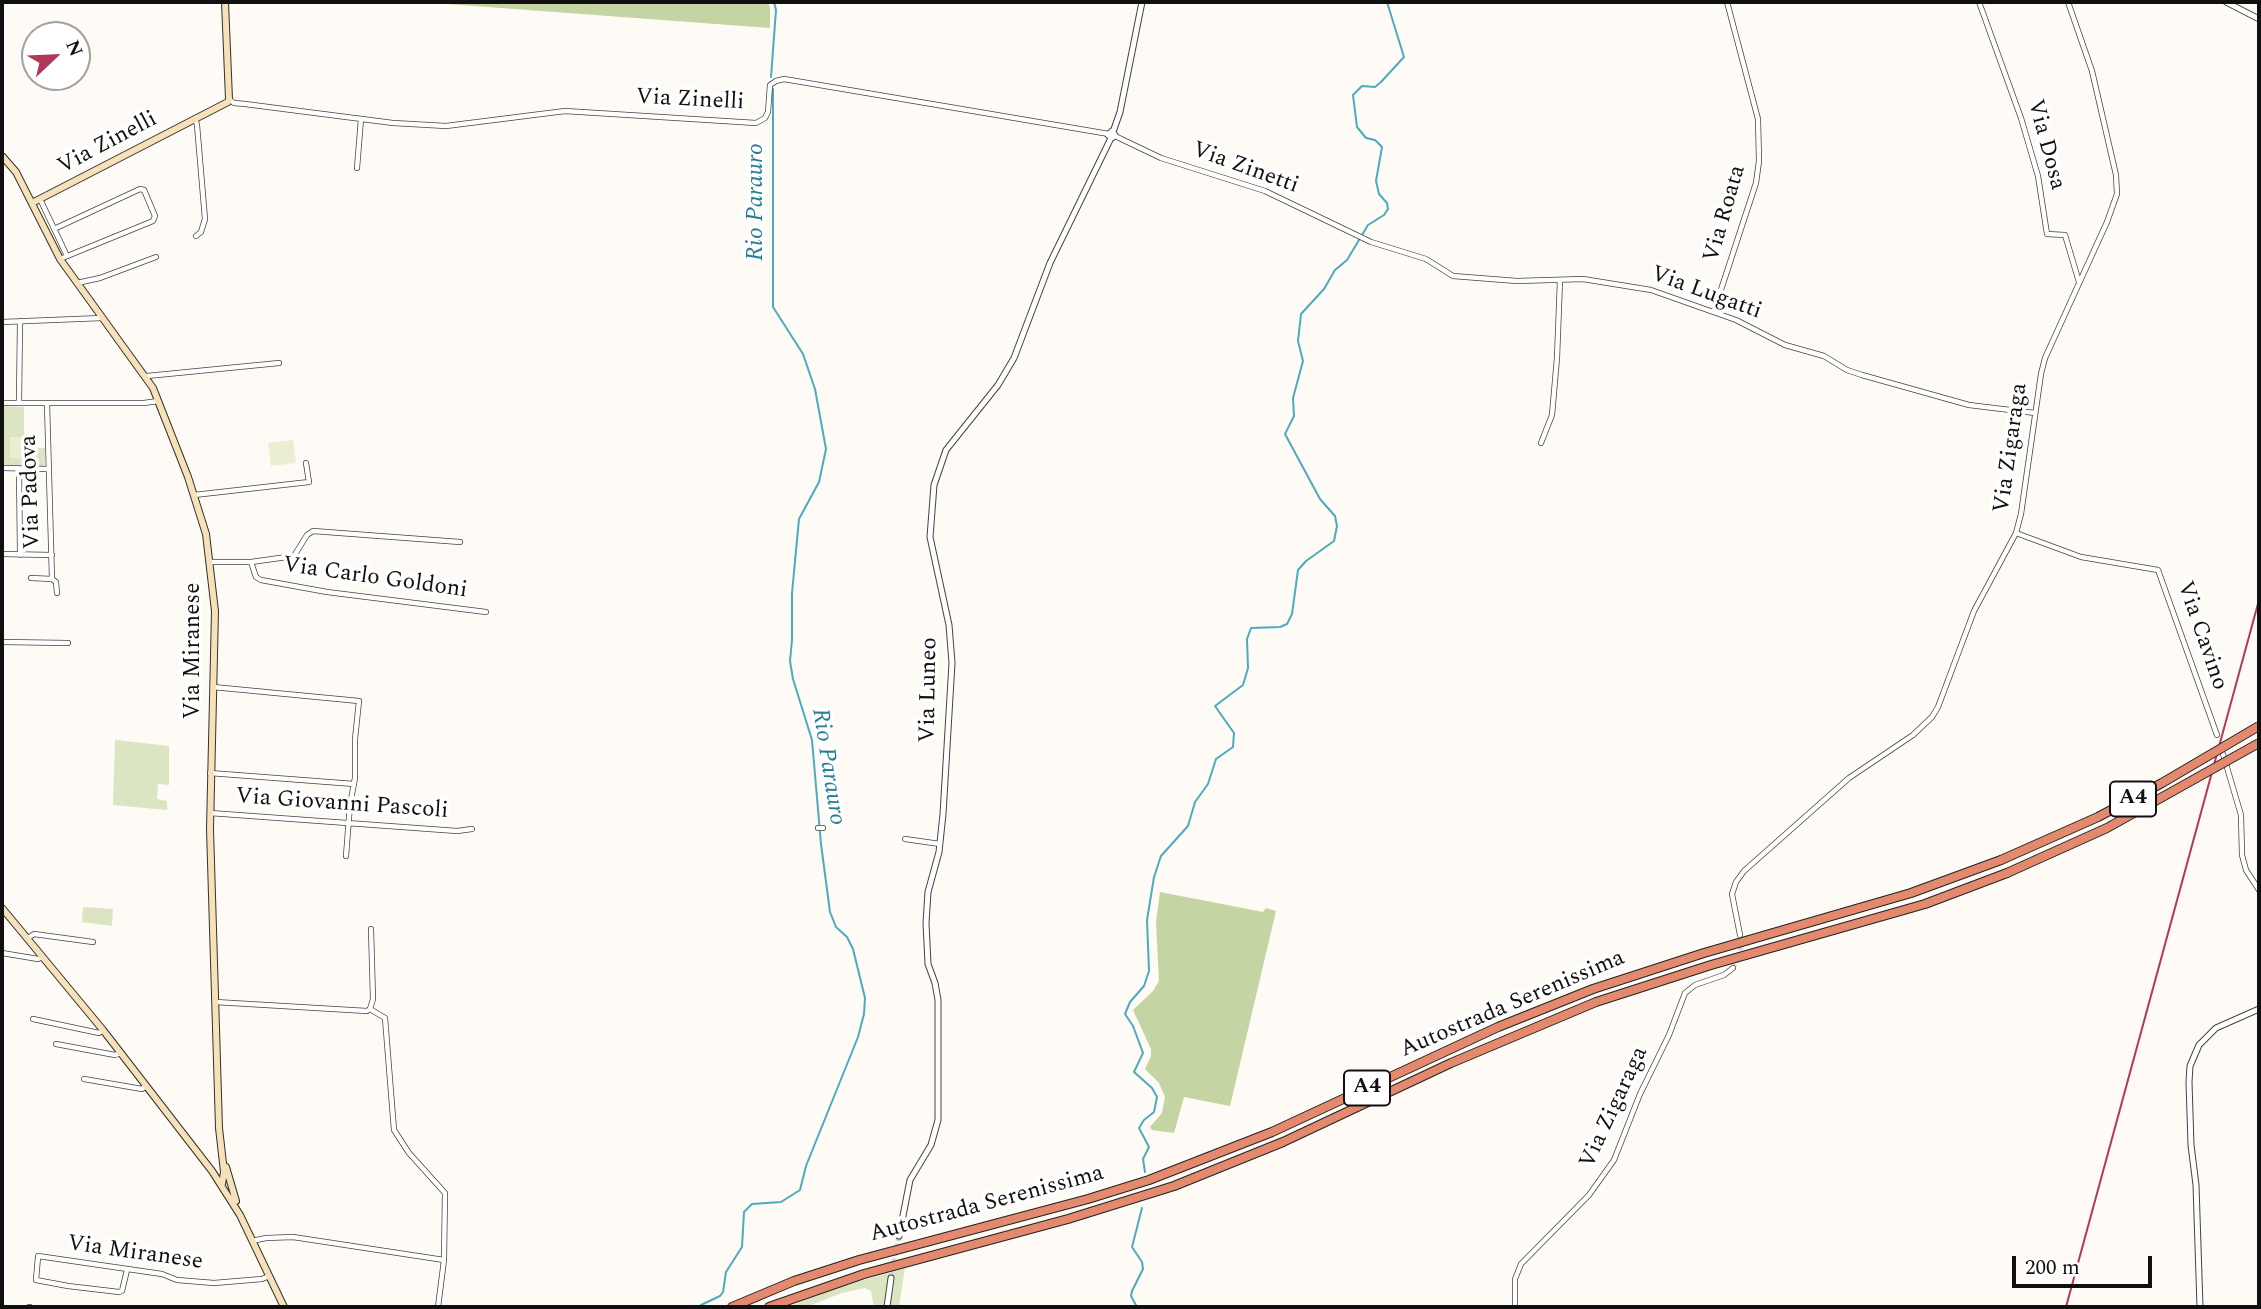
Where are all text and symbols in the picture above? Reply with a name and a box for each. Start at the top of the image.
north arrow [21,21,91,91]
text: N [58,36,90,61]
street label: Via Zinelli [635,84,745,118]
street label: Via Dosa [2020,97,2070,193]
street label: Via Zinelli [54,106,162,182]
street label: Via Zinetti [1188,137,1302,201]
water label: Rio Parauro [743,143,771,261]
street label: Via Roata [1699,162,1753,266]
street label: Via Lugatti [1647,261,1765,327]
street label: Via Zigaraga [1989,381,2035,515]
street label: Via Padova [16,434,48,550]
street label: Via Carlo Goldoni [281,552,469,606]
street label: Via Cavino [2170,578,2232,694]
street label: Via Miranese [180,583,208,719]
street label: Via Luneo [915,637,945,743]
water label: Rio Parauro [804,706,850,828]
road number: A4 [2110,782,2156,816]
street label: Via Giovanni Pascoli [235,784,449,826]
street label: Autostrada Serenissima [1397,945,1629,1065]
street label: Via Zigaraga [1575,1043,1655,1173]
road number: A4 [1344,1070,1390,1106]
street label: Autostrada Serenissima [867,1160,1107,1250]
street label: Via Miranese [65,1231,205,1277]
scale bar [2016,1242,2156,1286]
text: 200 m [2025,1252,2080,1284]

